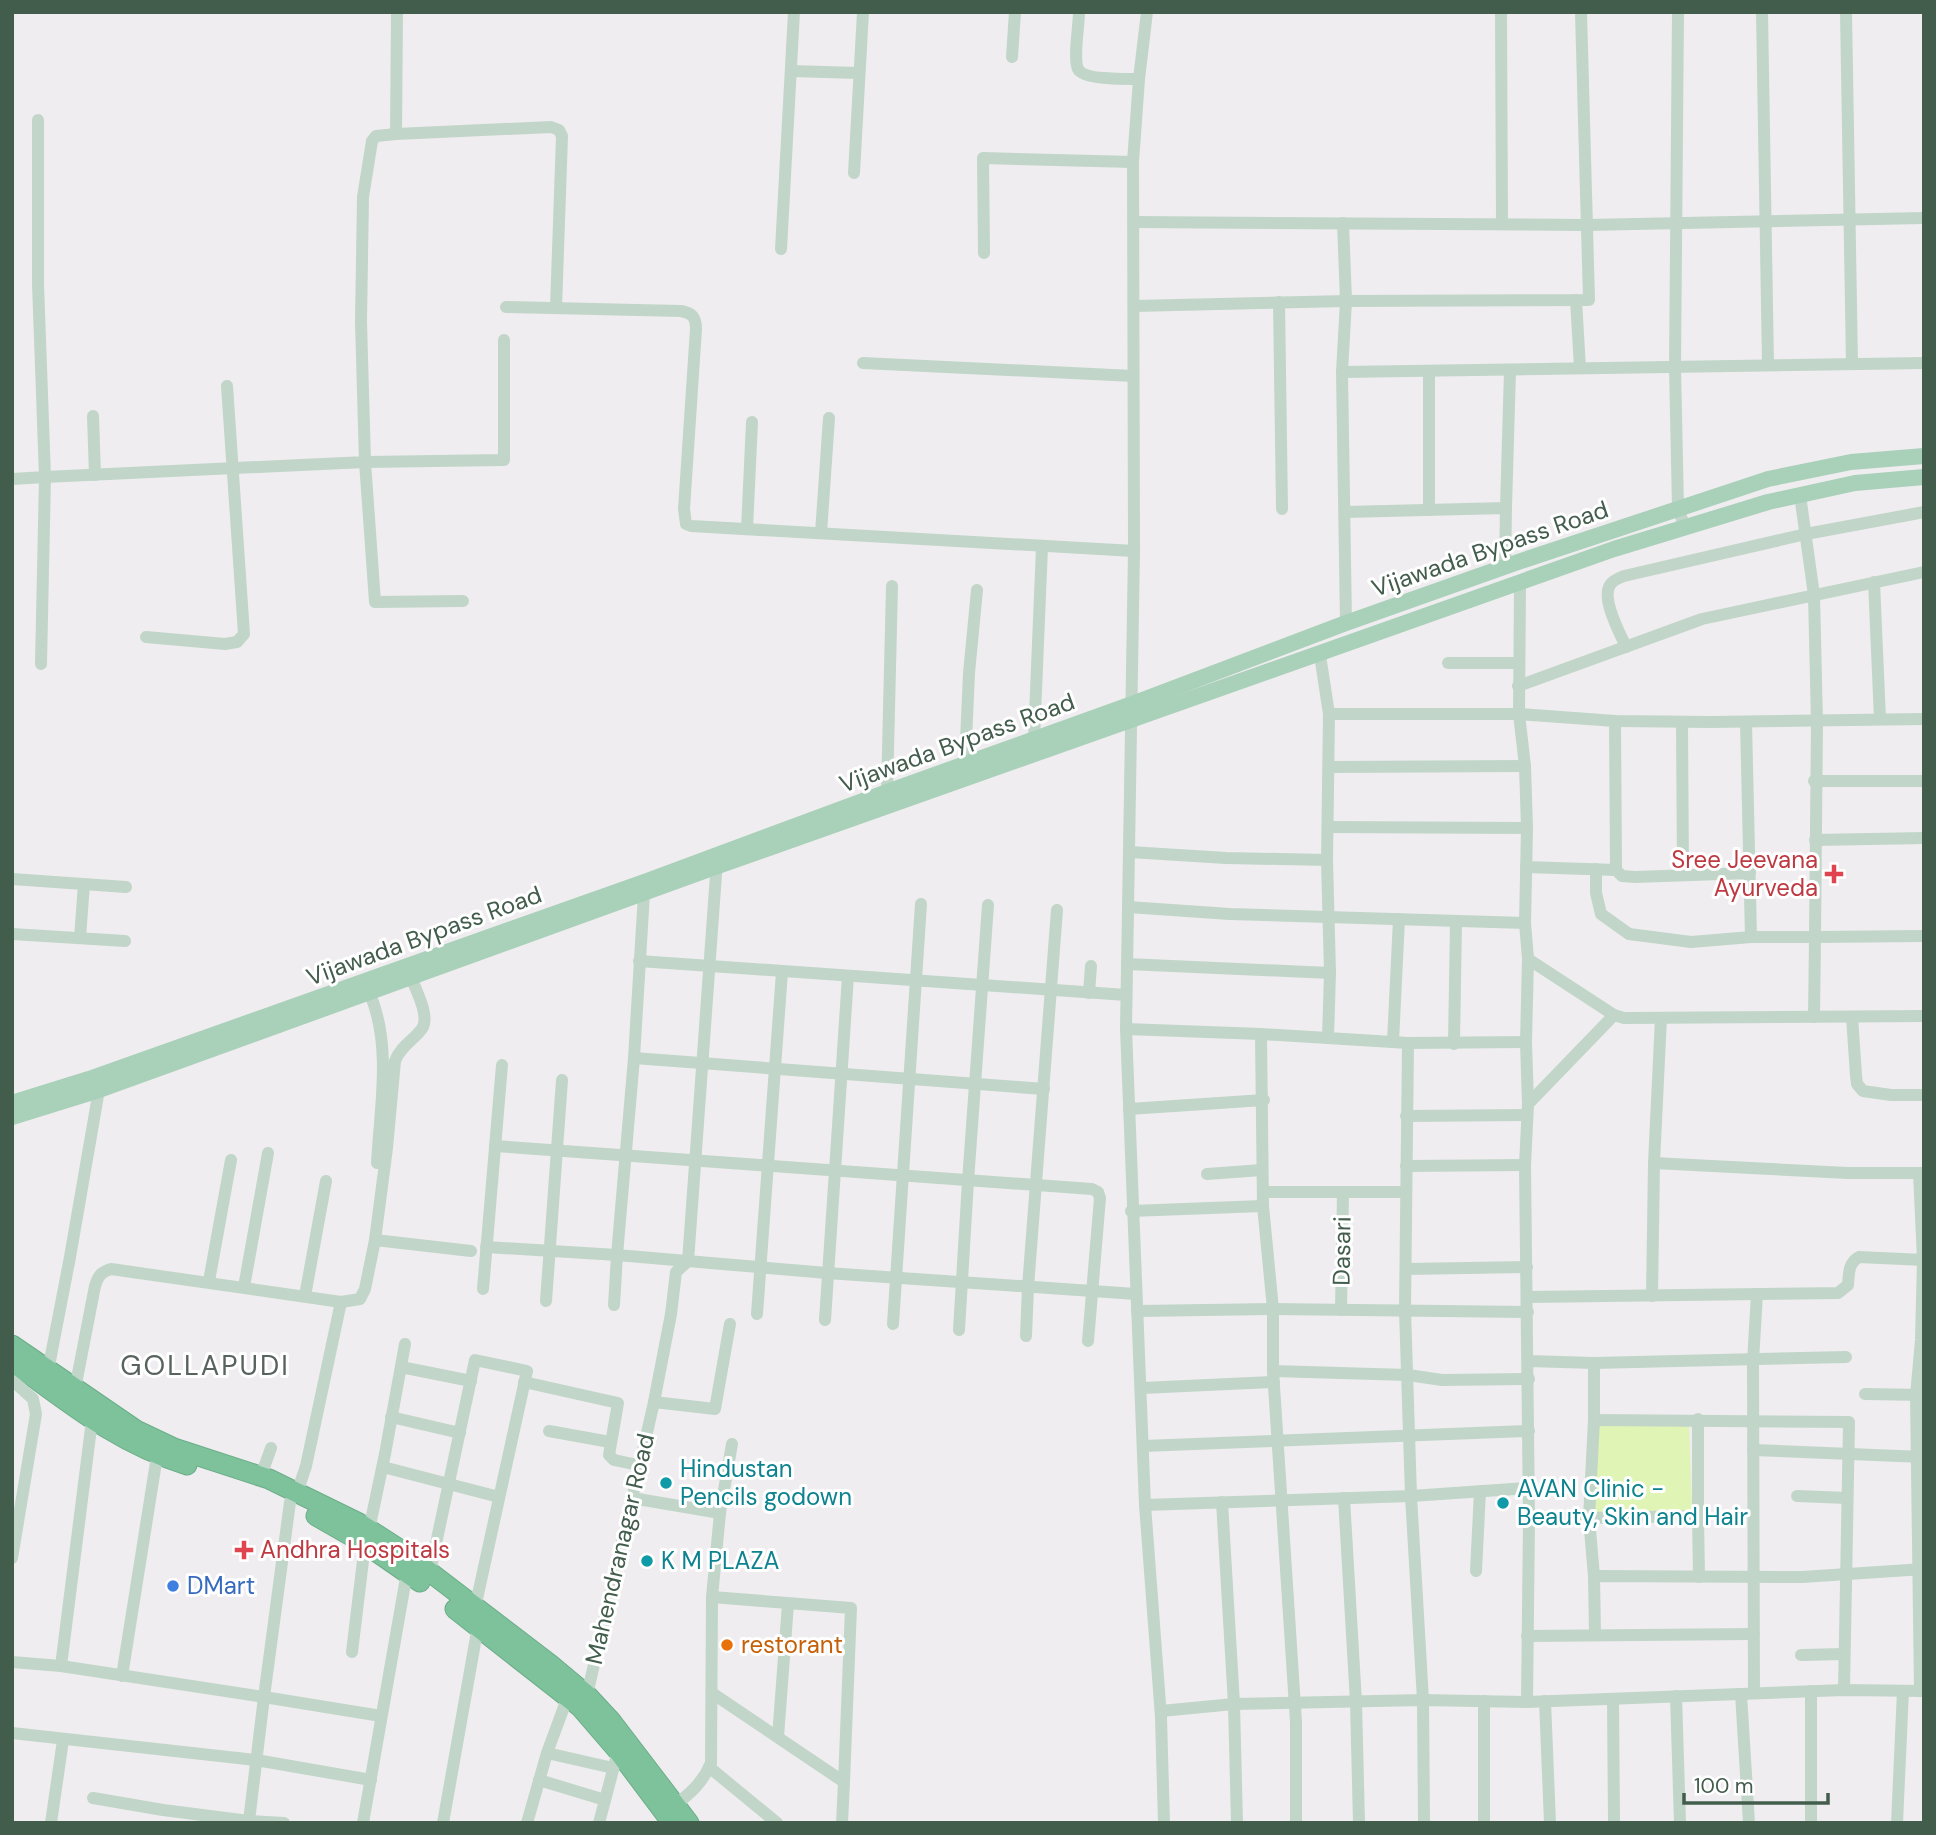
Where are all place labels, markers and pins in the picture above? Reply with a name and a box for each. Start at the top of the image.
place label: Sree Jeevana Ayurveda [1671,844,1818,903]
marker: Sree Jeevana Ayurveda [1824,864,1844,884]
place label: Hindustan Pencils godown [680,1453,852,1512]
place label: AVAN Clinic - Beauty, Skin and Hair [1517,1473,1748,1532]
marker: Hindustan Pencils godown [658,1475,674,1491]
marker: AVAN Clinic - Beauty, Skin and Hair [1495,1495,1511,1511]
place label: Andhra Hospitals [260,1534,450,1565]
marker: Andhra Hospitals [234,1540,254,1560]
place label: K M PLAZA [661,1545,779,1576]
marker: K M PLAZA [639,1553,655,1569]
place label: DMart [187,1570,255,1601]
marker: DMart [165,1578,181,1594]
place label: restorant [741,1629,843,1660]
marker: restorant [719,1637,735,1653]

